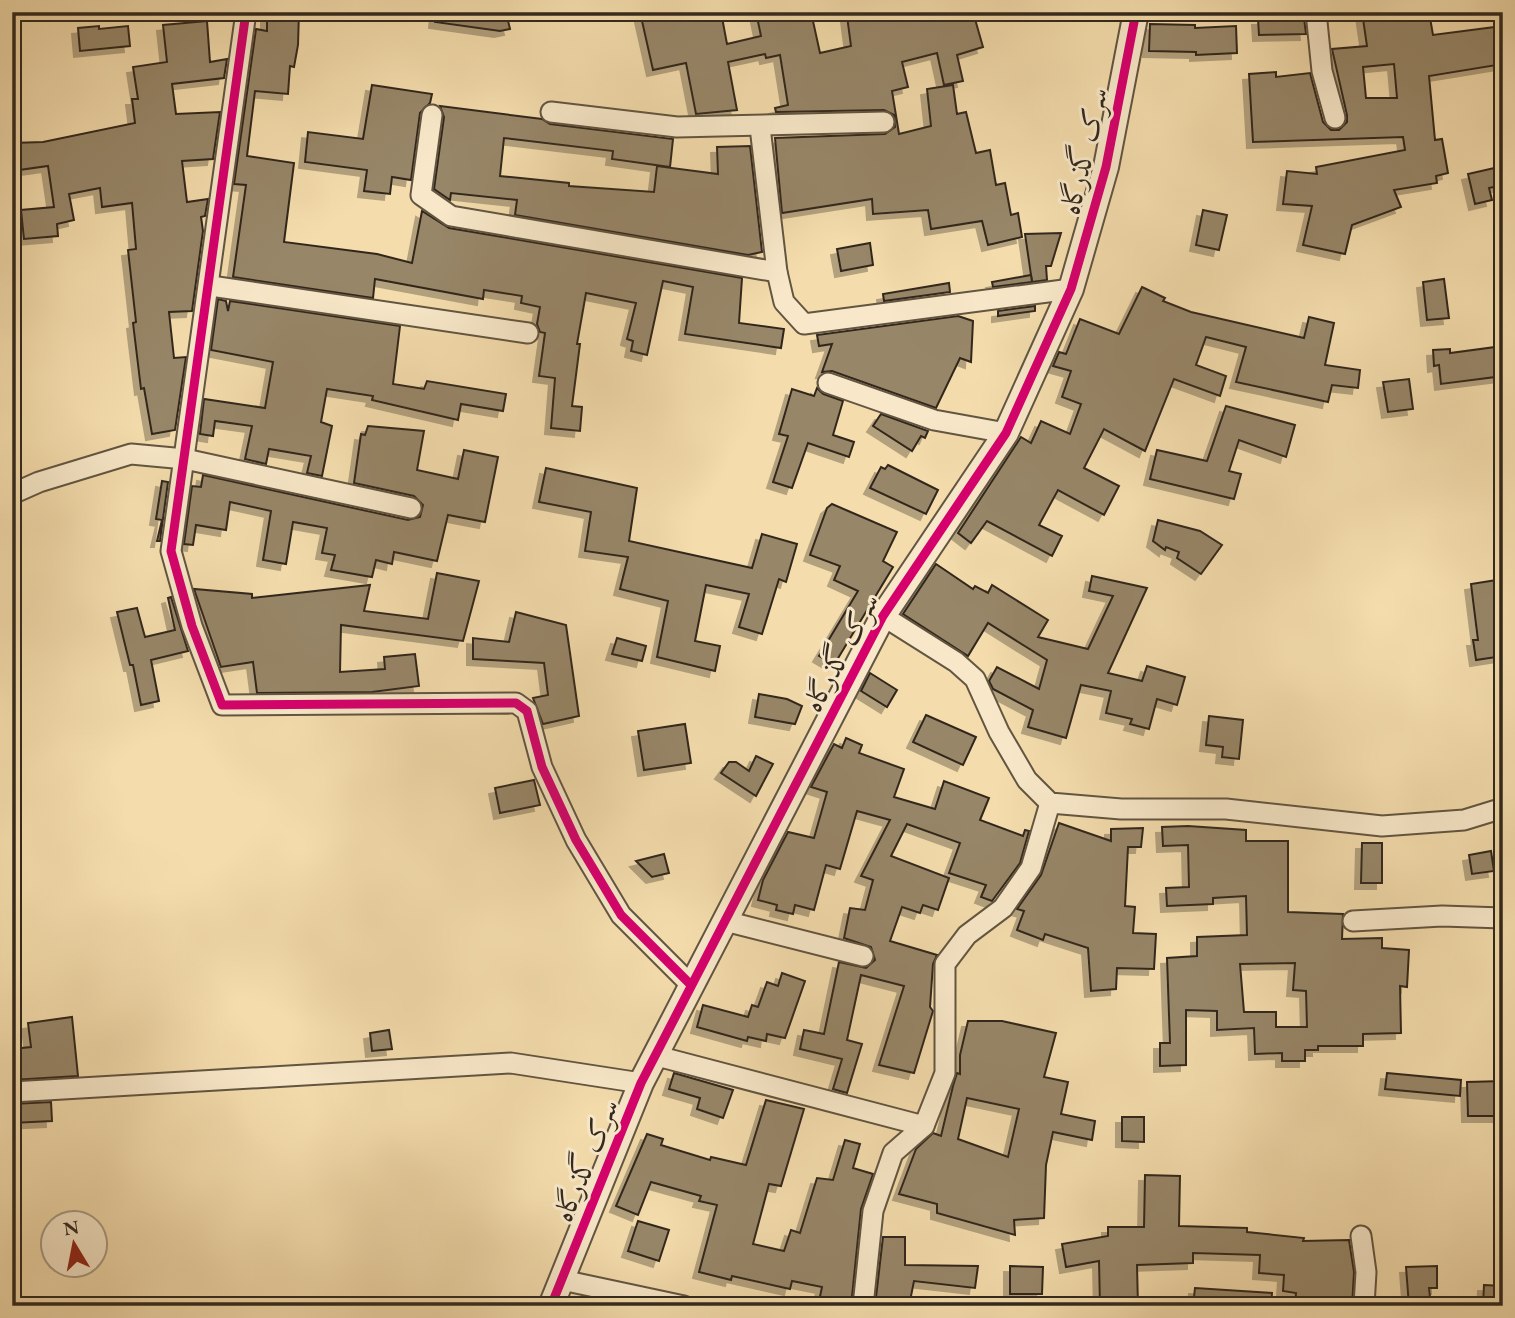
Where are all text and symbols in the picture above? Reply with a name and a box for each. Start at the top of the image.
street label: سرک گذرگاه [1050,84,1116,218]
street label: سرک گذرگاه [793,586,887,718]
street label: سرک گذرگاه [543,1093,627,1227]
north arrow [38,1210,108,1280]
text: N [61,1214,81,1241]

